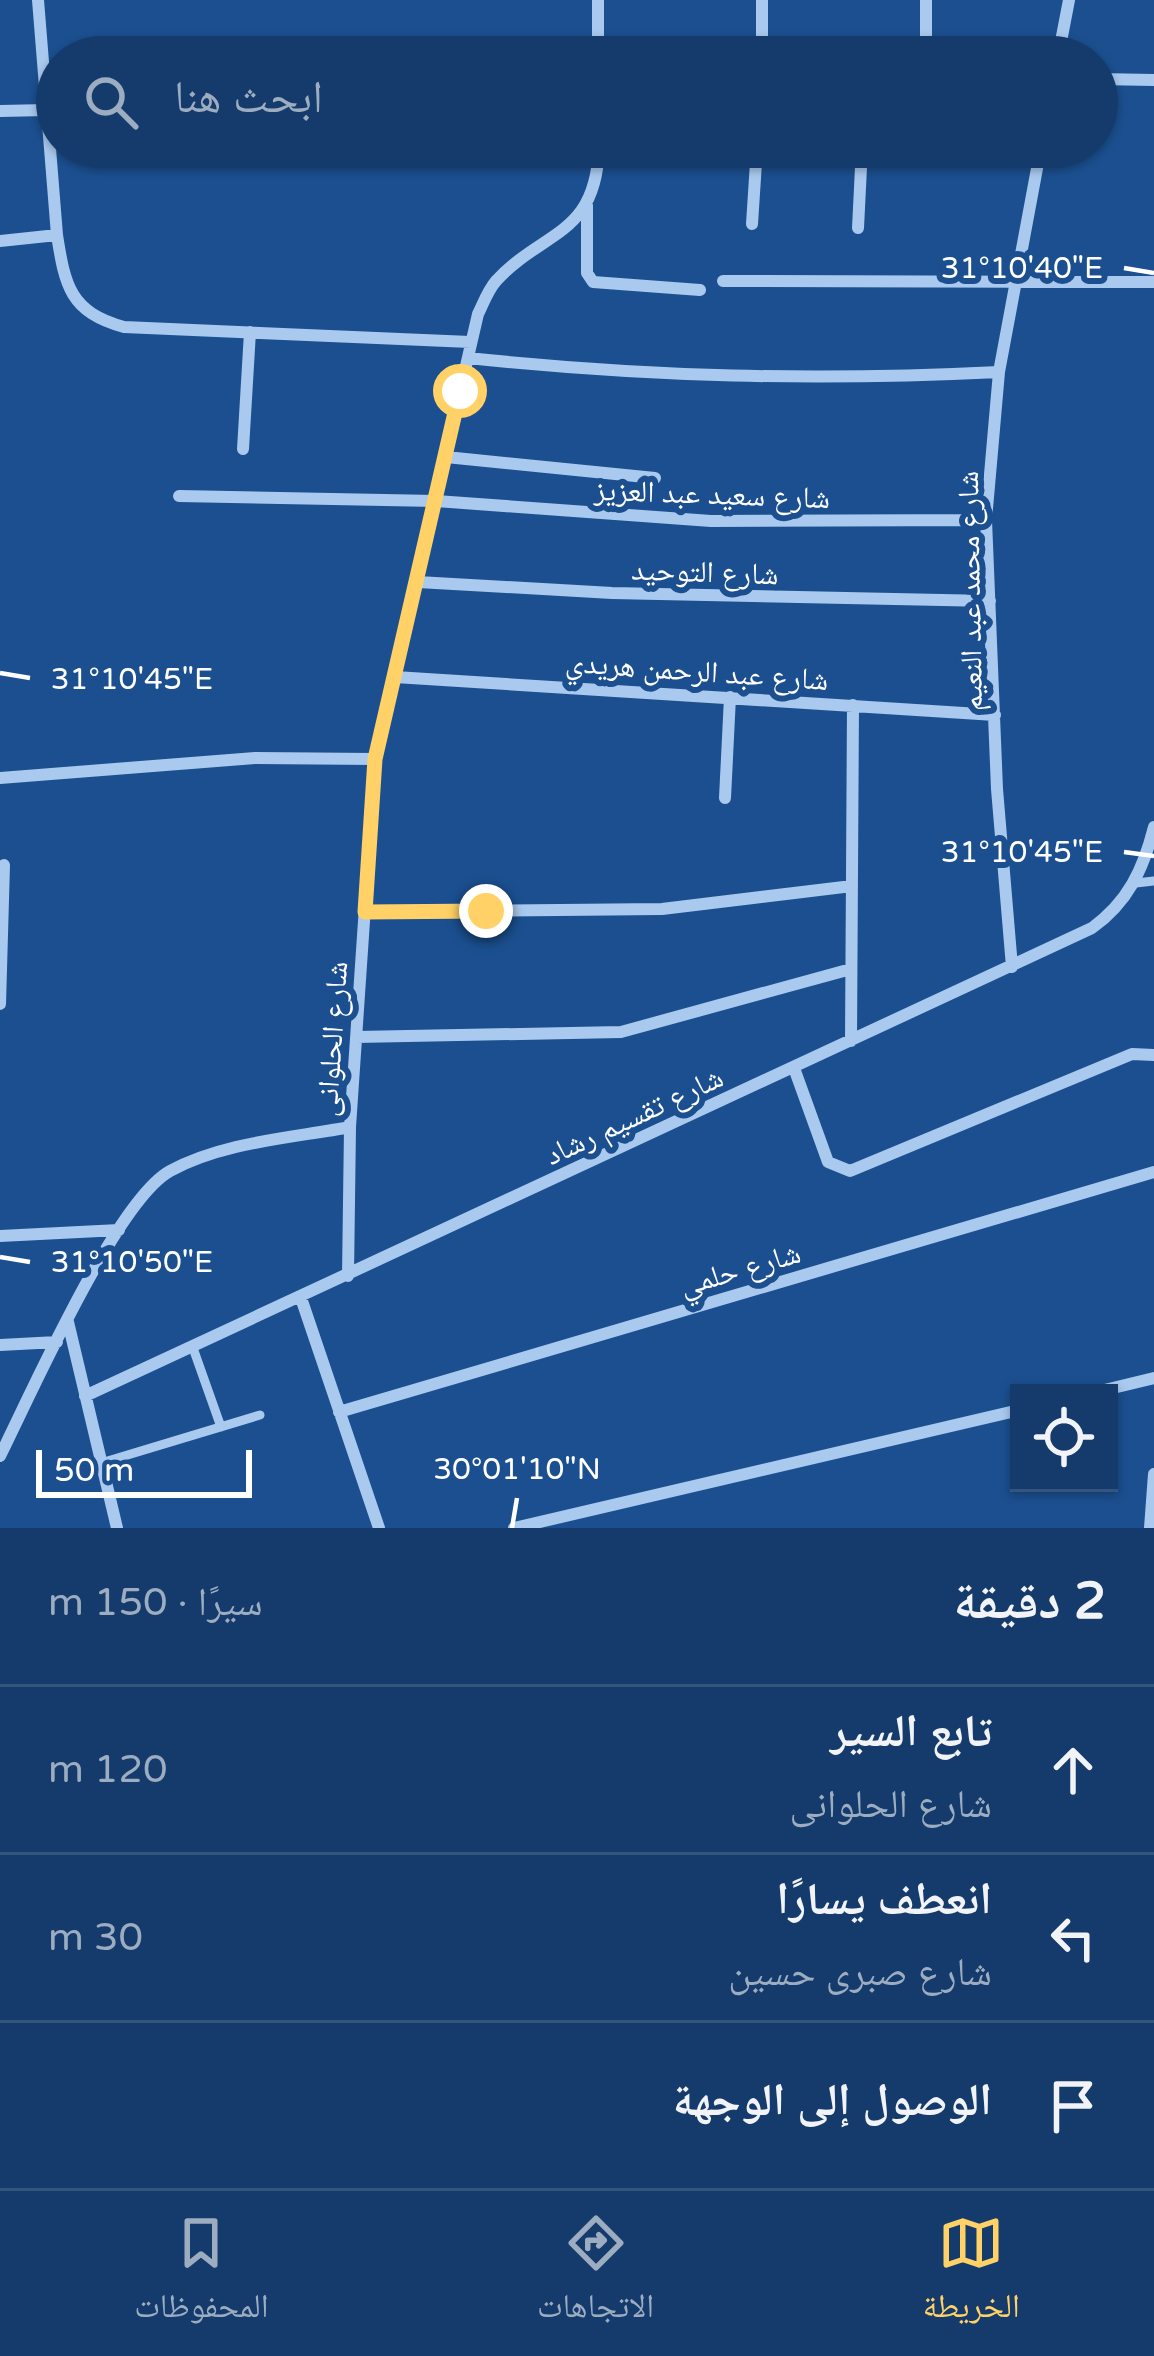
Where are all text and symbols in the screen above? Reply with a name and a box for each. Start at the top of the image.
search box [36,36,1118,168]
icon: search [78,69,144,135]
text: ابحث هنا [174,71,323,125]
text: 31°10'40"E [941,250,1103,287]
route start [433,364,487,418]
street label: شارع محمد عبد النعيم [950,471,992,711]
street label: شارع سعيد عبد العزيز [592,472,831,517]
street label: شارع التوحيد [631,551,779,594]
street label: شارع عبد الرحمن هريدي [564,644,830,704]
text: 31°10'45"E [51,661,213,698]
text: 31°10'45"E [941,834,1103,871]
route end [459,884,513,938]
street label: شارع الحلوانى [309,960,356,1118]
street label: شارع تقسيم رشاد [539,1059,730,1175]
street label: شارع حلمي [675,1235,806,1309]
text: 31°10'50"E [51,1244,213,1281]
map controls [1010,1384,1118,1492]
button: locate [1010,1384,1118,1492]
scale bar [36,1444,252,1497]
text: 50 m [54,1451,134,1490]
text: 30°01'10"N [433,1451,601,1488]
text: 2 دقيقة [954,1571,1106,1633]
text: سيرًا · 150 m [48,1579,263,1626]
text: تابع السير [830,1705,992,1759]
icon: ahead [1040,1737,1106,1803]
text: 120 m [48,1746,167,1793]
text: شارع الحلوانى [790,1781,992,1828]
text: انعطف يسارًا [776,1873,992,1927]
icon: left [1040,1905,1106,1971]
text: 30 m [48,1914,143,1961]
text: شارع صبرى حسين [728,1949,992,1996]
icon: arrive [1040,2073,1106,2139]
text: الوصول إلى الوجهة [673,2074,992,2128]
tab: المحفوظات [134,2210,269,2338]
tab: الاتجاهات [537,2210,654,2338]
tab: الخريطة [923,2210,1020,2338]

